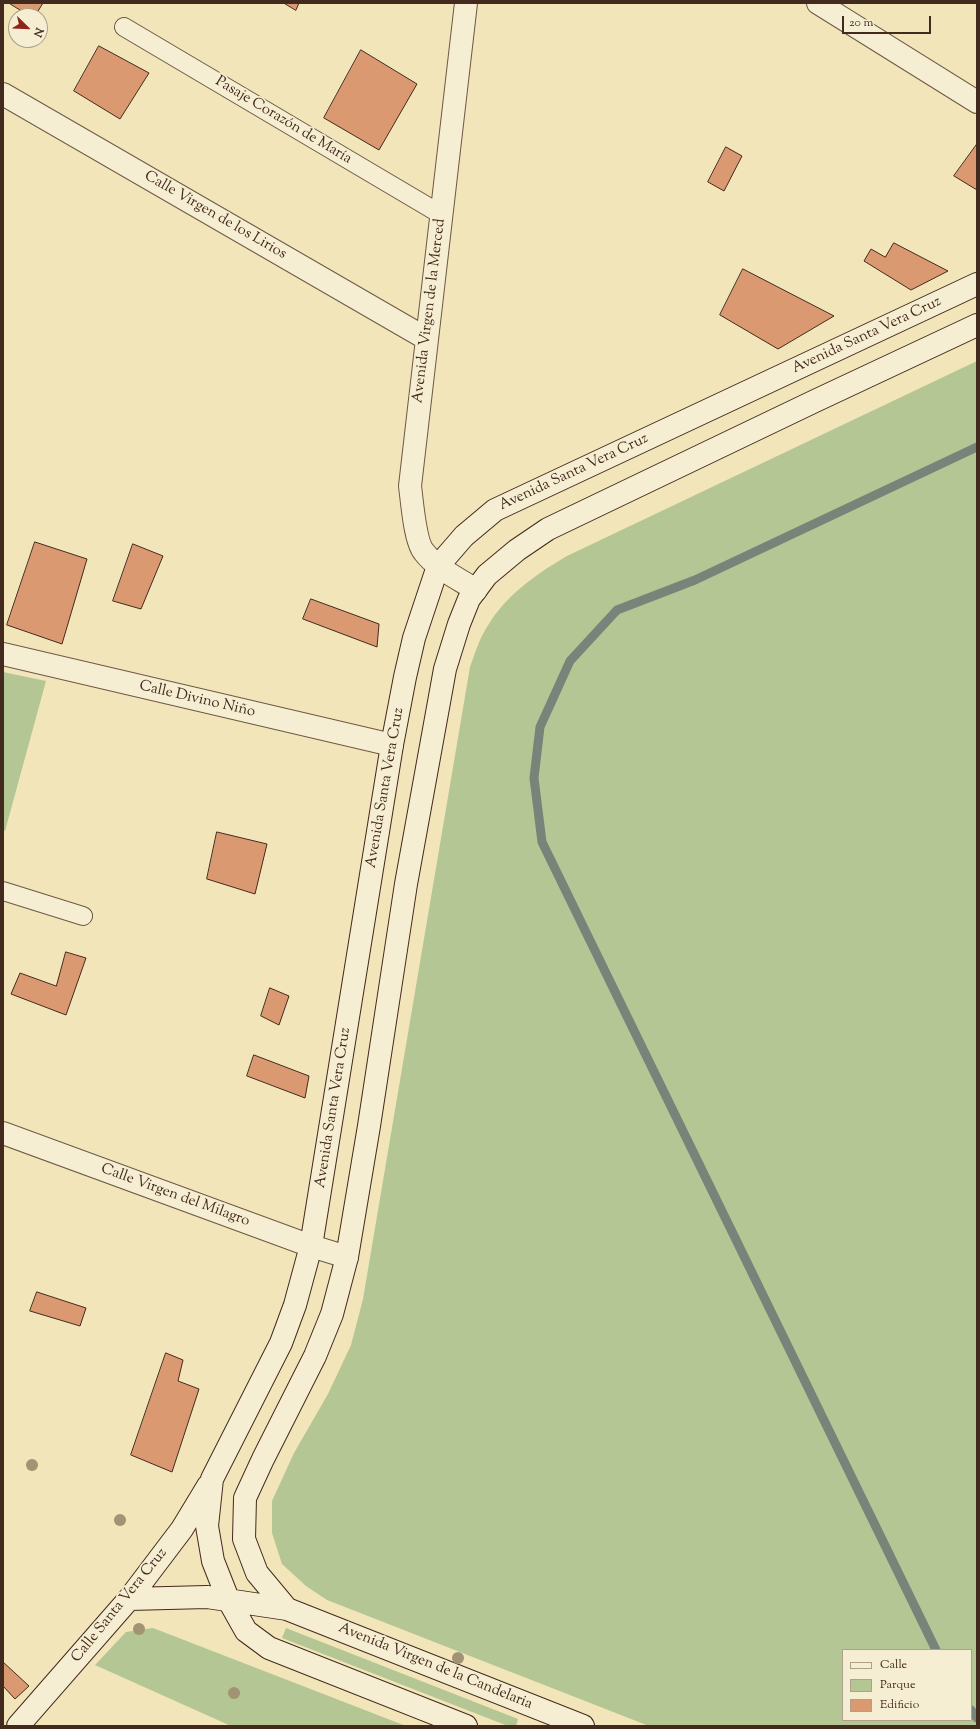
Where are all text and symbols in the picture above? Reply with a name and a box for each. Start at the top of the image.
north arrow [8,8,48,48]
scale bar [844,8,933,34]
text: 20 m [849,14,873,32]
text: N [29,25,47,39]
street label: Pasaje Corazón de María [211,73,355,169]
street label: Calle Virgen de los Lirios [141,168,289,264]
street label: Avenida Virgen de la Merced [410,218,450,404]
street label: Avenida Santa Vera Cruz [790,294,944,378]
street label: Avenida Santa Vera Cruz [497,431,651,515]
street label: Calle Divino Niño [137,678,257,722]
street label: Avenida Santa Vera Cruz [363,706,409,870]
street label: Avenida Santa Vera Cruz [312,1026,356,1190]
street label: Calle Virgen del Milagro [98,1161,252,1231]
street label: Calle Santa Vera Cruz [68,1545,172,1667]
street label: Avenida Virgen de la Candelaria [335,1620,535,1714]
legend [842,1649,972,1721]
text: Calle [880,1656,907,1674]
text: Parque [880,1676,916,1694]
text: Edificio [880,1696,919,1714]

